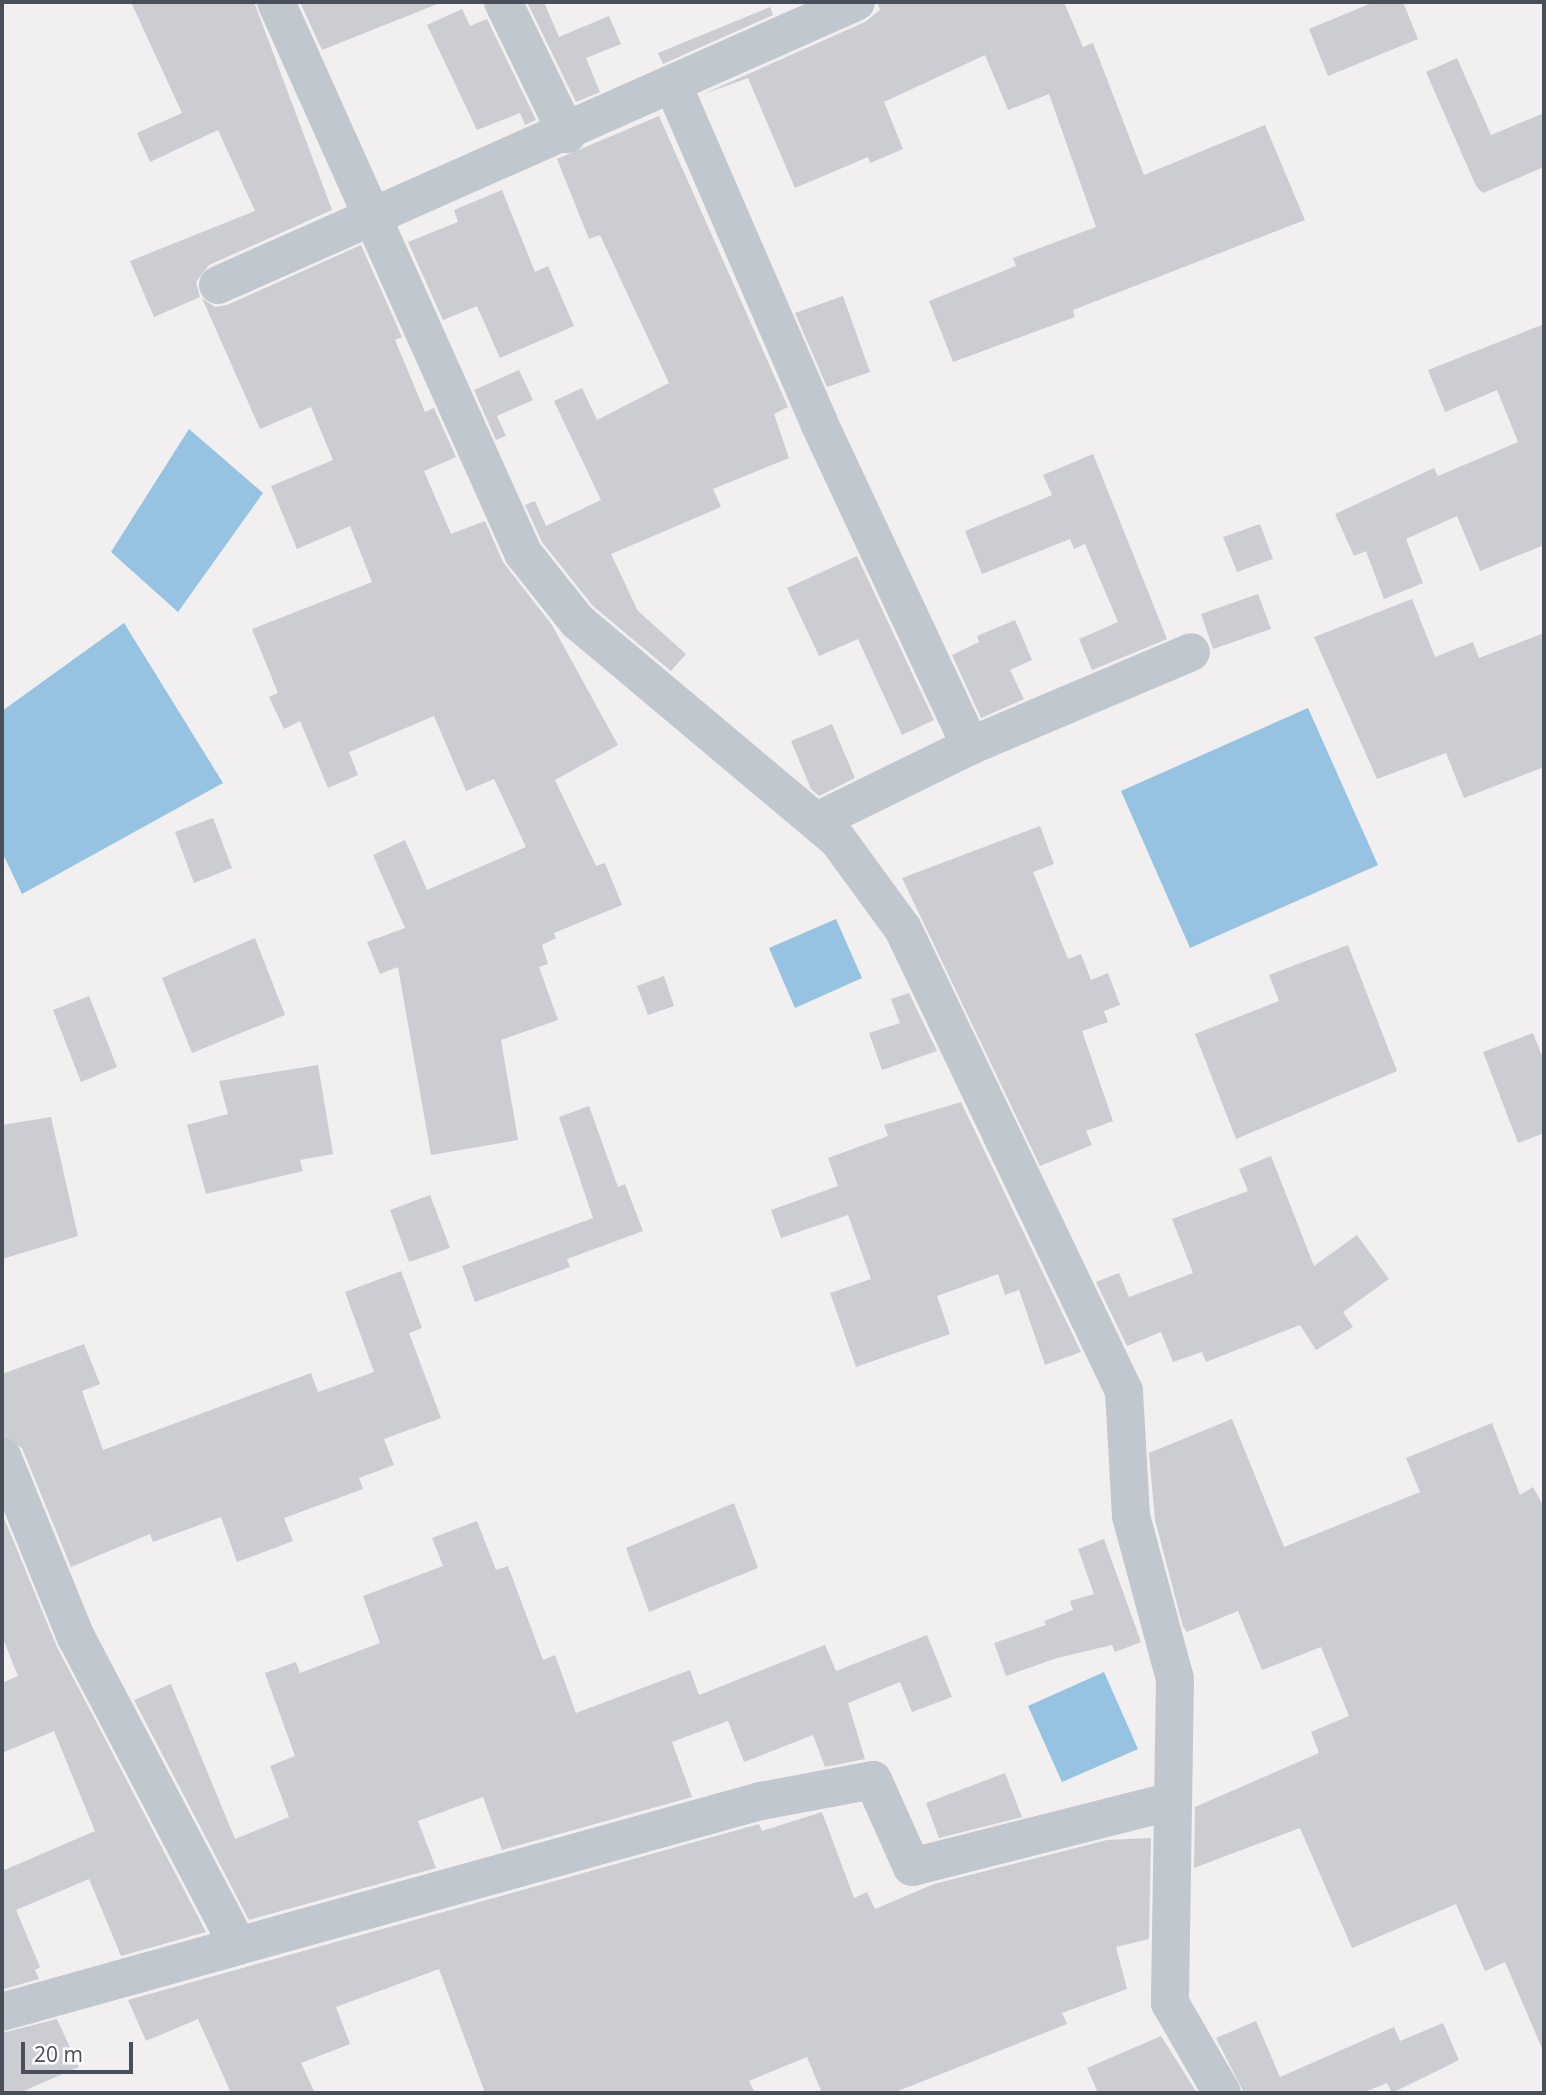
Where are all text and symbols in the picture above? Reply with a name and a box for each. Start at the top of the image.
scale bar [24,2028,136,2072]
text: 20 m [34,2040,83,2068]

